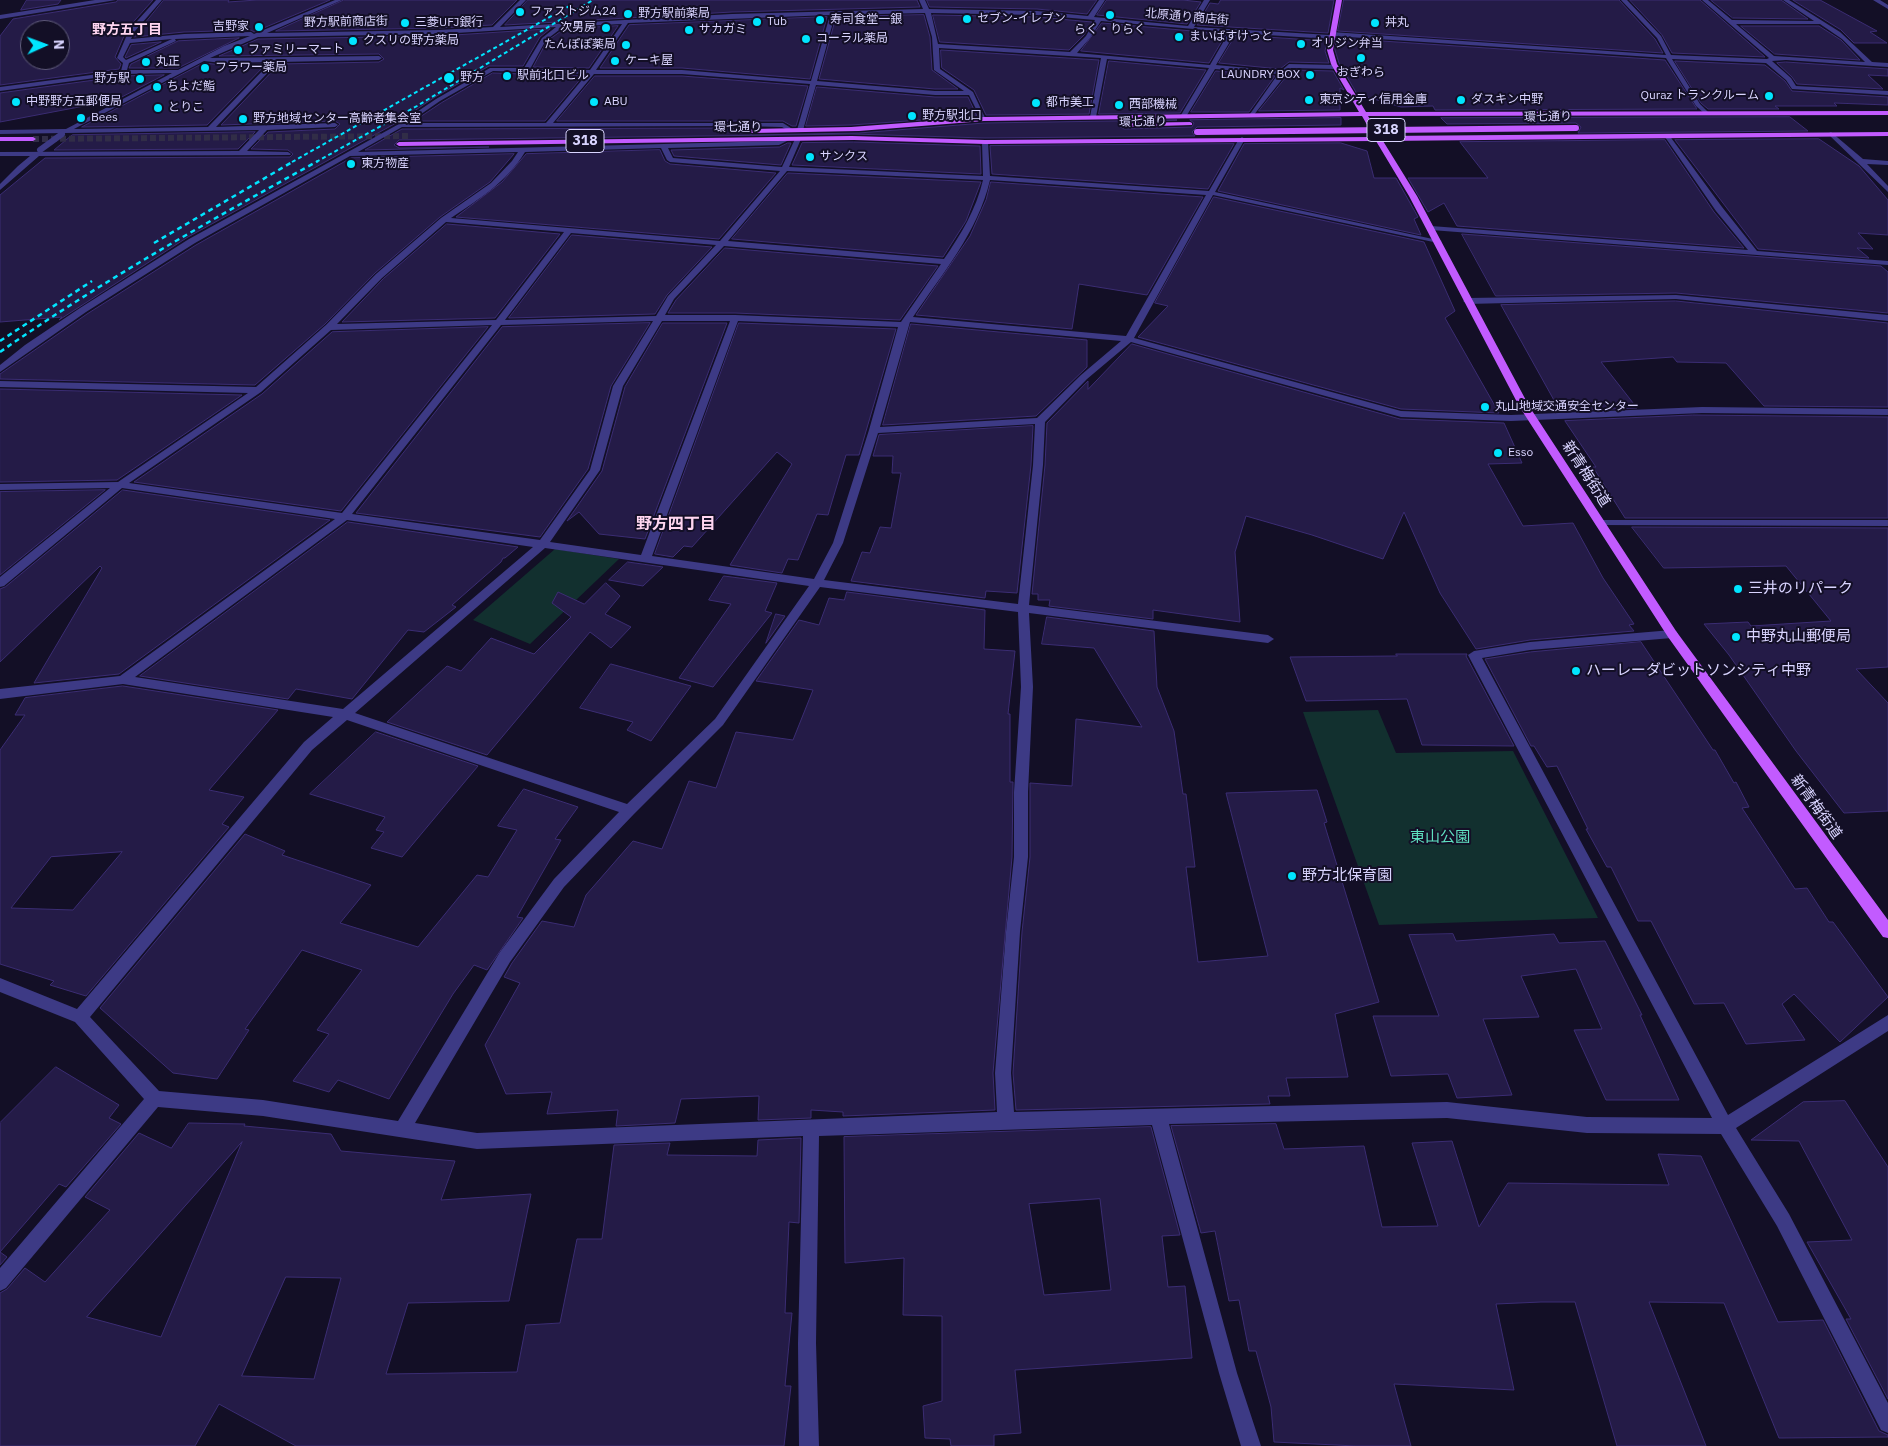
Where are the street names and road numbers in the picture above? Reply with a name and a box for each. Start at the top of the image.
street label: 北原通り商店街 [1145,6,1229,28]
street label: 野方駅前商店街 [304,14,388,30]
street label: 環七通り [1524,109,1572,125]
street label: 環七通り [1119,114,1167,130]
road number: 318 [1367,118,1405,142]
street label: 環七通り [714,121,762,135]
road number: 318 [566,130,604,152]
street label: 新青梅街道 [1558,438,1614,510]
street label: 新青梅街道 [1787,771,1845,843]

